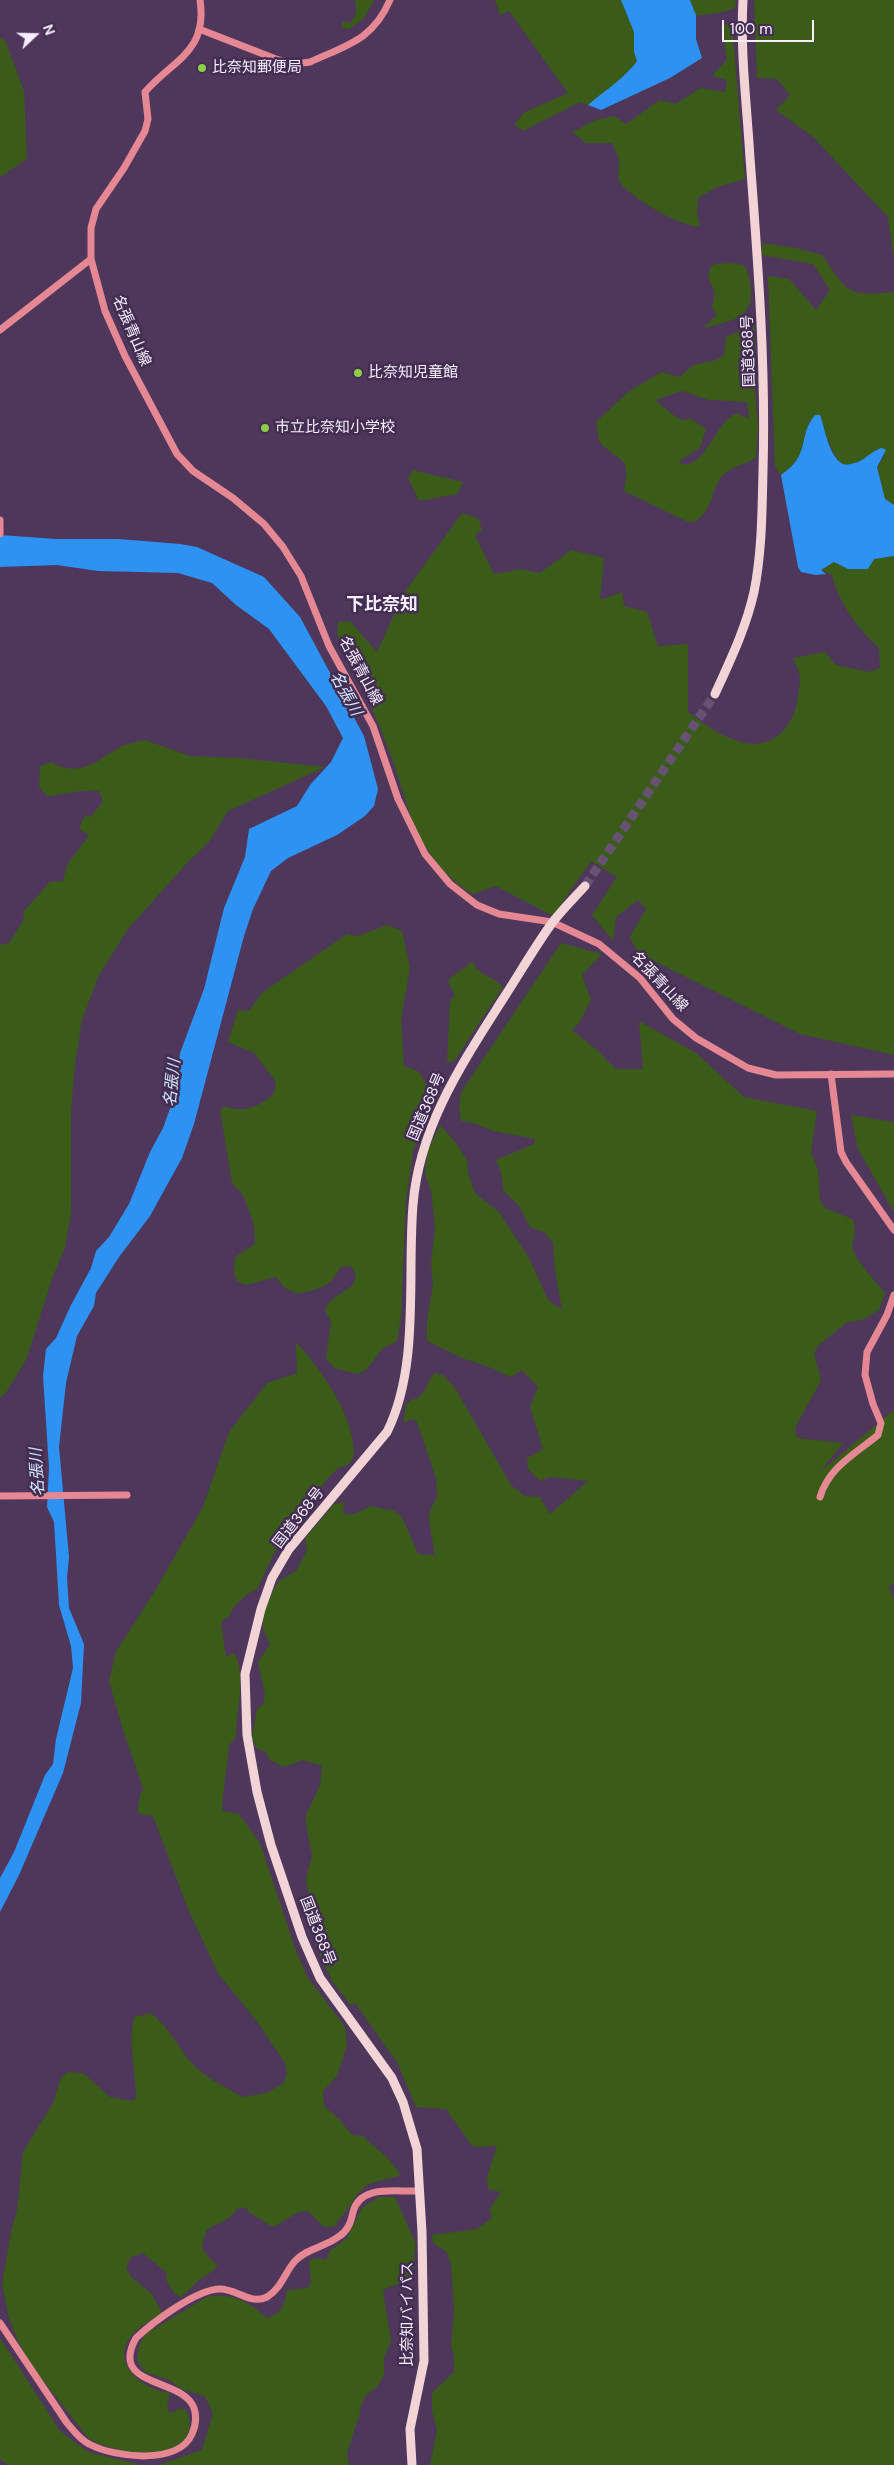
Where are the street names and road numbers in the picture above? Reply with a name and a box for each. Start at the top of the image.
street label: 名張青山線 [108,293,154,369]
street label: 国道368号 [739,315,759,387]
street label: 名張青山線 [334,634,386,708]
street label: 名張青山線 [627,948,691,1016]
street label: 国道368号 [405,1070,449,1144]
street label: 国道368号 [270,1484,328,1552]
street label: 国道368号 [296,1894,338,1968]
street label: 比奈知バイパス [399,2262,417,2366]

